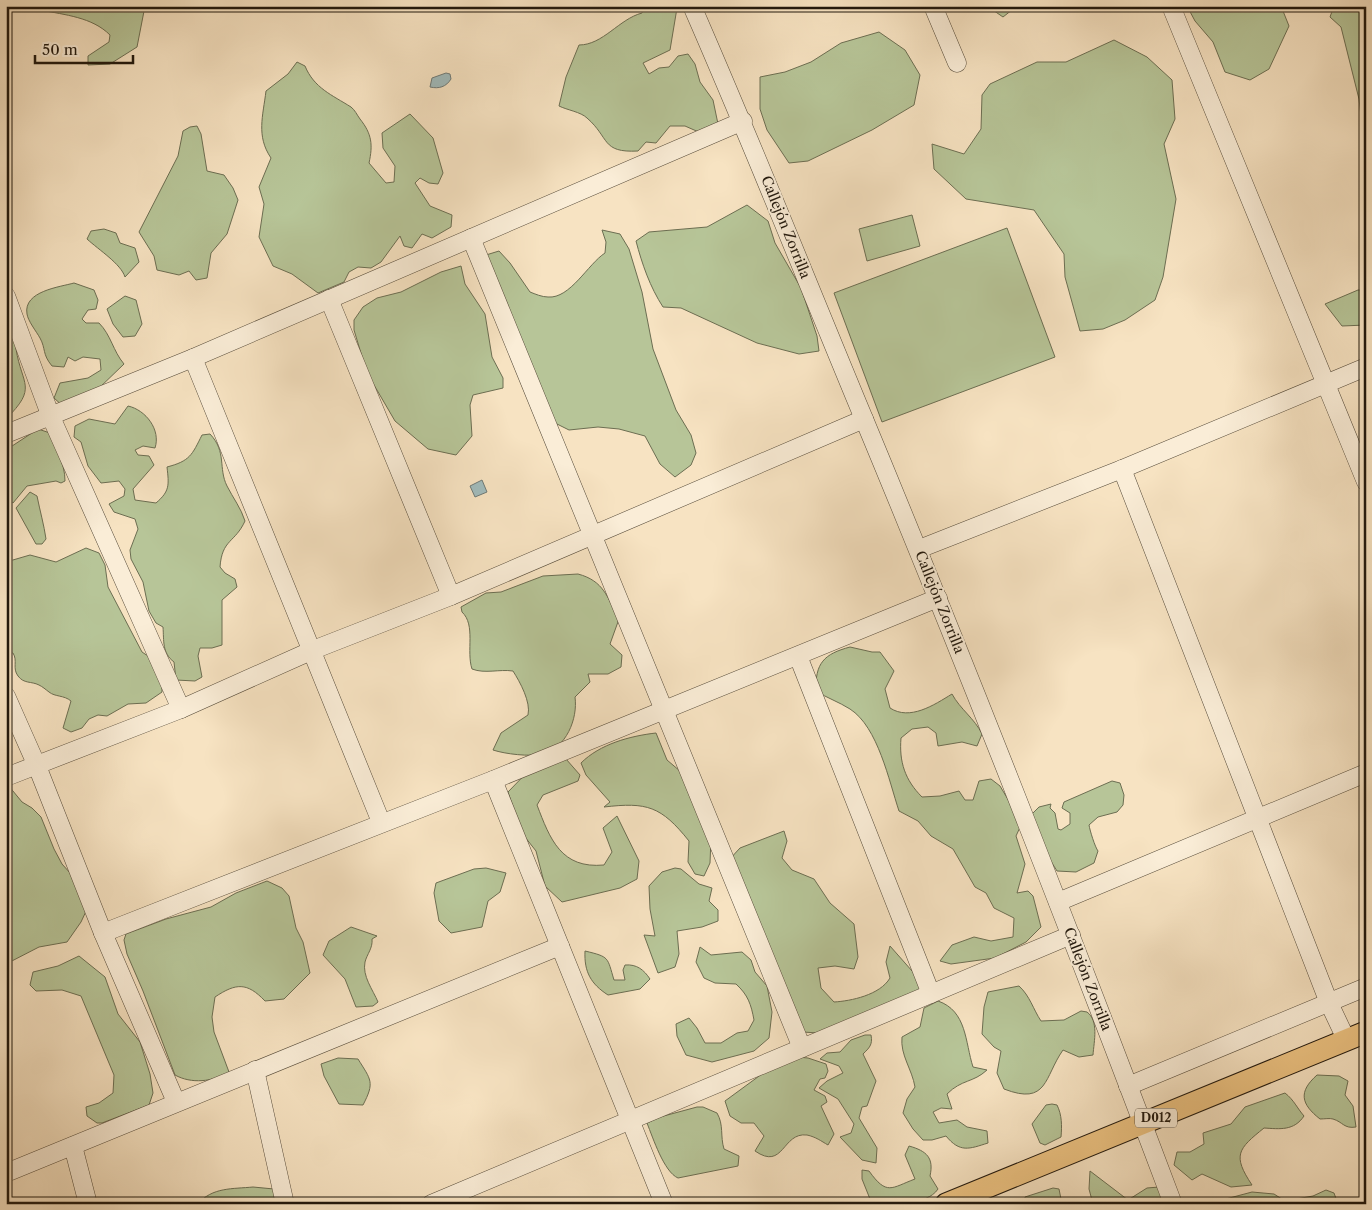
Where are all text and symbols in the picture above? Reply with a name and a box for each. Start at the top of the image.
scale bar [35,32,132,64]
text: 50 m [42,40,78,59]
street label: Callejón Zorrilla [757,173,815,282]
street label: Callejón Zorrilla [911,548,969,657]
street label: Callejón Zorrilla [1060,925,1116,1034]
road number: D012 [1135,1108,1177,1128]

